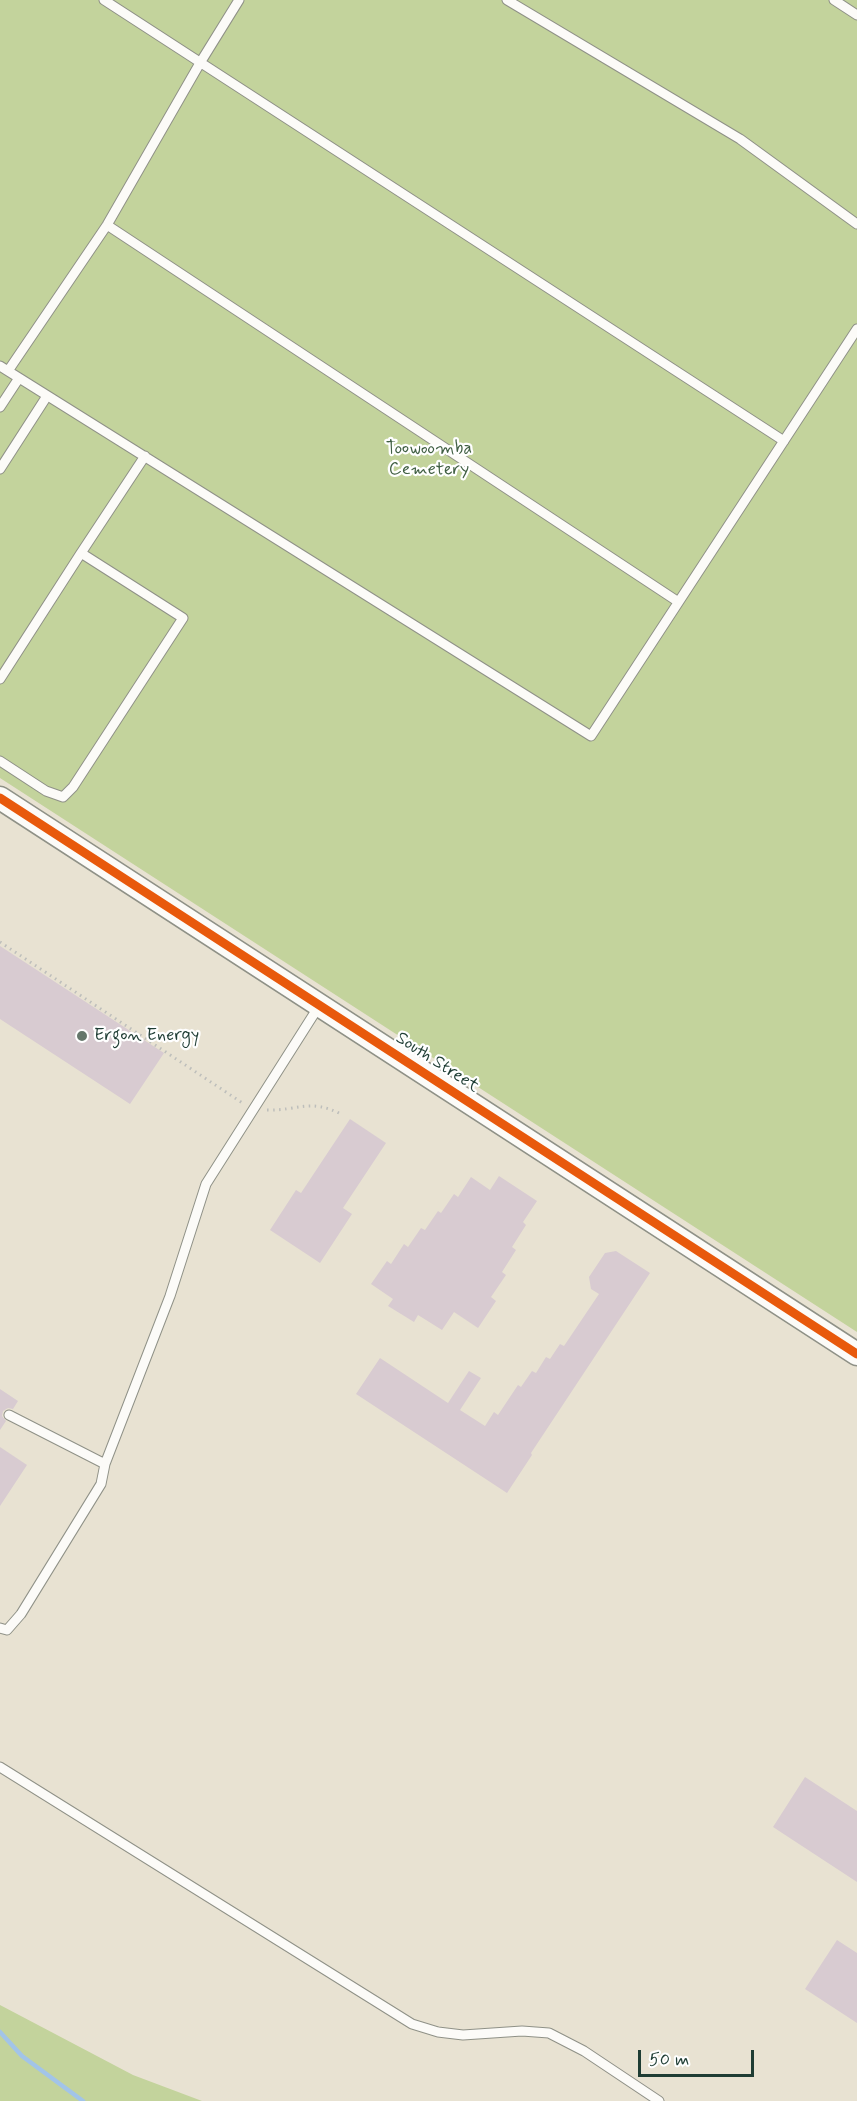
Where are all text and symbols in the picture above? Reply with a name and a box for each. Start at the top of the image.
park label: Toowoomba Cemetery [386,438,472,480]
place label: Ergon Energy [94,1025,199,1047]
street label: South Street [391,1028,483,1098]
marker: Ergon Energy [75,1029,89,1043]
scale bar [641,2038,756,2076]
text: 50 m [649,2048,689,2072]

